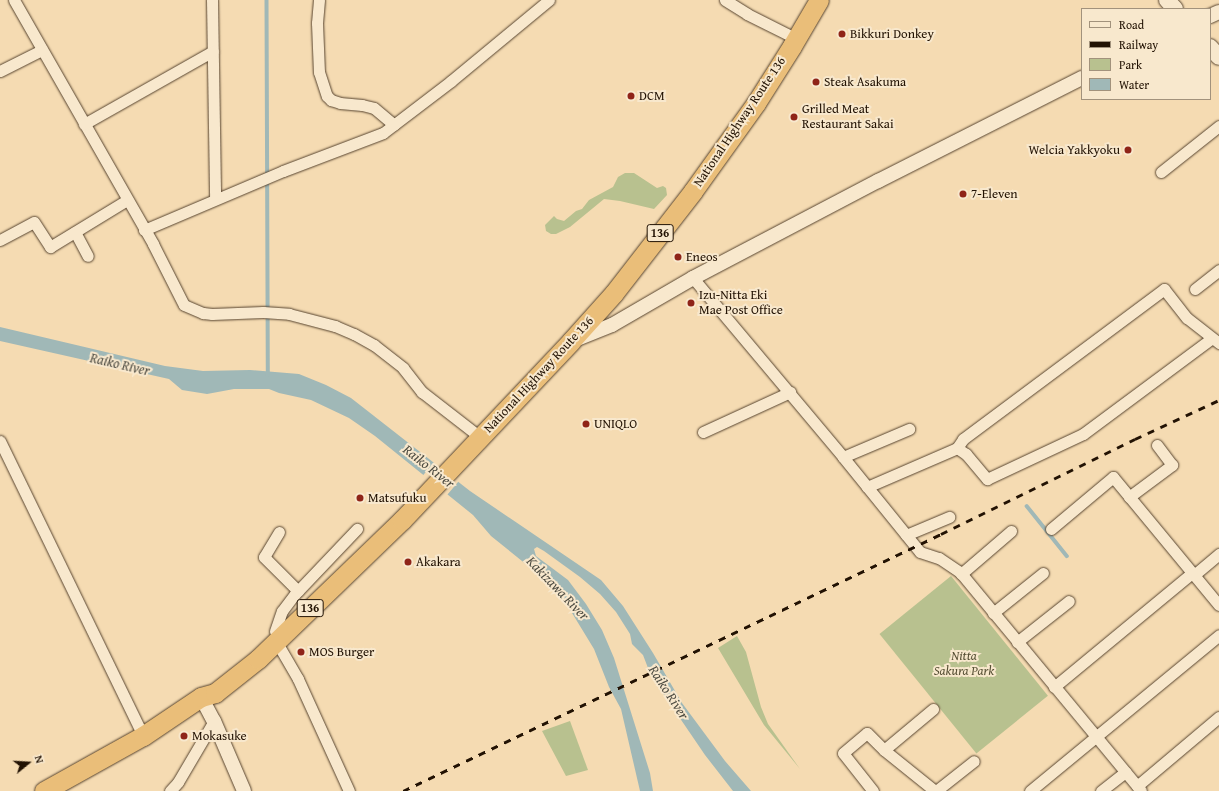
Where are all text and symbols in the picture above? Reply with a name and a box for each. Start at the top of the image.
legend [1081,8,1211,100]
text: Road [1119,16,1144,33]
place label: Bikkuri Donkey [850,26,934,42]
marker: Bikkuri Donkey [837,29,847,39]
text: Railway [1119,36,1158,53]
street label: National Highway Route 136 [691,54,789,190]
text: Park [1119,56,1142,73]
place label: Steak Asakuma [824,74,906,90]
text: Water [1119,76,1149,93]
marker: Steak Asakuma [811,77,821,87]
place label: DCM [639,88,665,104]
marker: DCM [626,91,636,101]
place label: Grilled Meat Restaurant Sakai [802,102,894,133]
marker: Grilled Meat Restaurant Sakai [789,112,799,122]
place label: Welcia Yakkyoku [1028,142,1120,158]
marker: Welcia Yakkyoku [1123,145,1133,155]
place label: 7-Eleven [971,186,1018,202]
marker: 7-Eleven [958,189,968,199]
road number: 136 [646,223,674,243]
place label: Eneos [686,249,718,265]
marker: Eneos [673,252,683,262]
place label: Izu-Nitta Eki Mae Post Office [699,288,783,319]
marker: Izu-Nitta Eki Mae Post Office [686,298,696,308]
street label: National Highway Route 136 [481,314,597,436]
water label: Raiko River [88,349,152,379]
place label: UNIQLO [594,416,637,432]
marker: UNIQLO [581,419,591,429]
water label: Raiko River [400,441,458,491]
place label: Matsufuku [368,490,426,506]
marker: Matsufuku [355,493,365,503]
water label: Kakizawa River [523,553,593,623]
place label: Akakara [416,554,461,570]
marker: Akakara [403,557,413,567]
road number: 136 [296,598,324,618]
place label: MOS Burger [309,644,374,660]
marker: MOS Burger [296,647,306,657]
park label: Nitta Sakura Park [934,649,994,680]
water label: Raiko River [645,662,693,722]
place label: Mokasuke [192,728,247,744]
marker: Mokasuke [179,731,189,741]
north arrow [8,743,48,783]
text: N [31,753,48,765]

